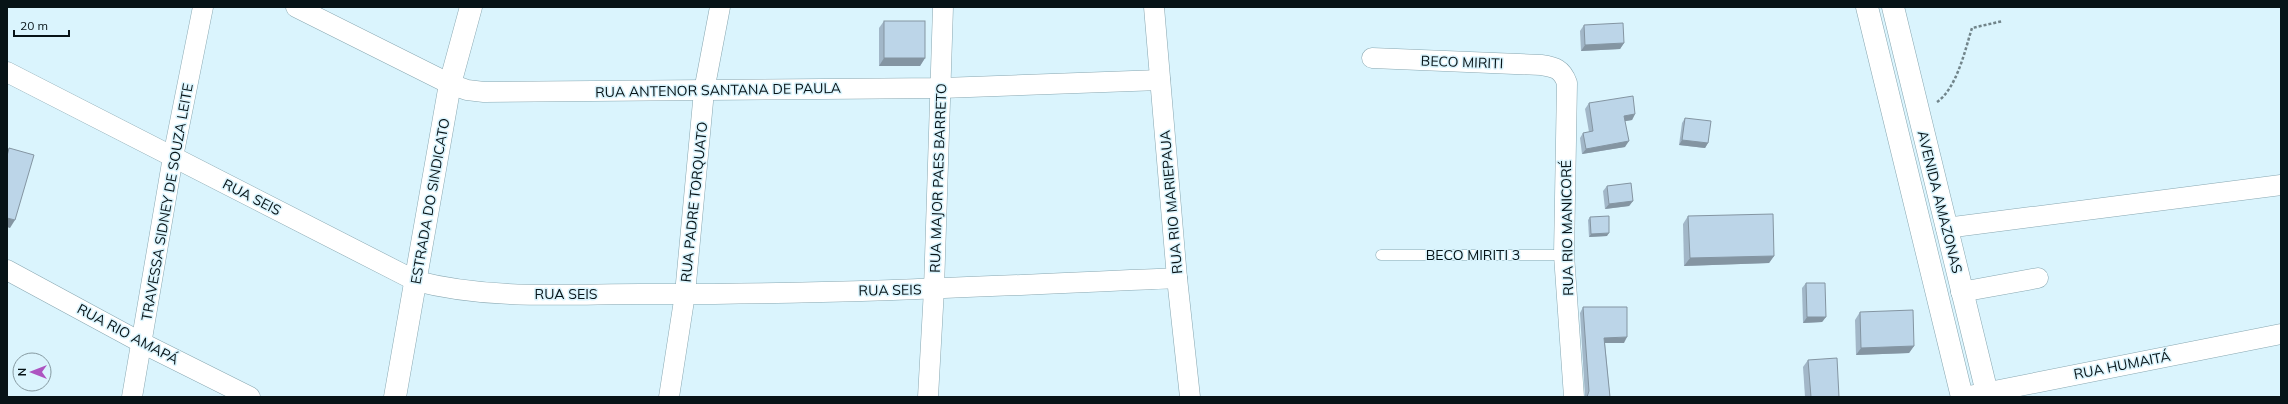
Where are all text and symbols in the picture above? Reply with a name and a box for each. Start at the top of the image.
scale bar [14,12,69,38]
text: 20 m [20,18,48,33]
street label: BECO MIRITI [1420,52,1504,72]
street label: RUA ANTENOR SANTANA DE PAULA [595,79,842,101]
street label: TRAVESSA SIDNEY DE SOUZA LEITE [137,82,197,322]
street label: RUA MAJOR PAES BARRETO [926,83,950,273]
street label: ESTRADA DO SINDICATO [407,117,453,285]
street label: RUA PADRE TORQUATO [677,121,711,283]
street label: RUA RIO MARIEPAUA [1156,129,1186,275]
street label: AVENIDA AMAZONAS [1914,129,1967,276]
street label: RUA RIO MANICORÉ [1557,160,1577,296]
street label: RUA SEIS [220,175,284,219]
street label: BECO MIRITI 3 [1426,246,1520,264]
street label: RUA SEIS [858,280,922,300]
street label: RUA SEIS [534,285,598,303]
street label: RUA RIO AMAPÁ [74,300,183,369]
street label: RUA HUMAITÁ [2072,347,2173,383]
north arrow [12,352,52,392]
text: N [15,368,29,376]

